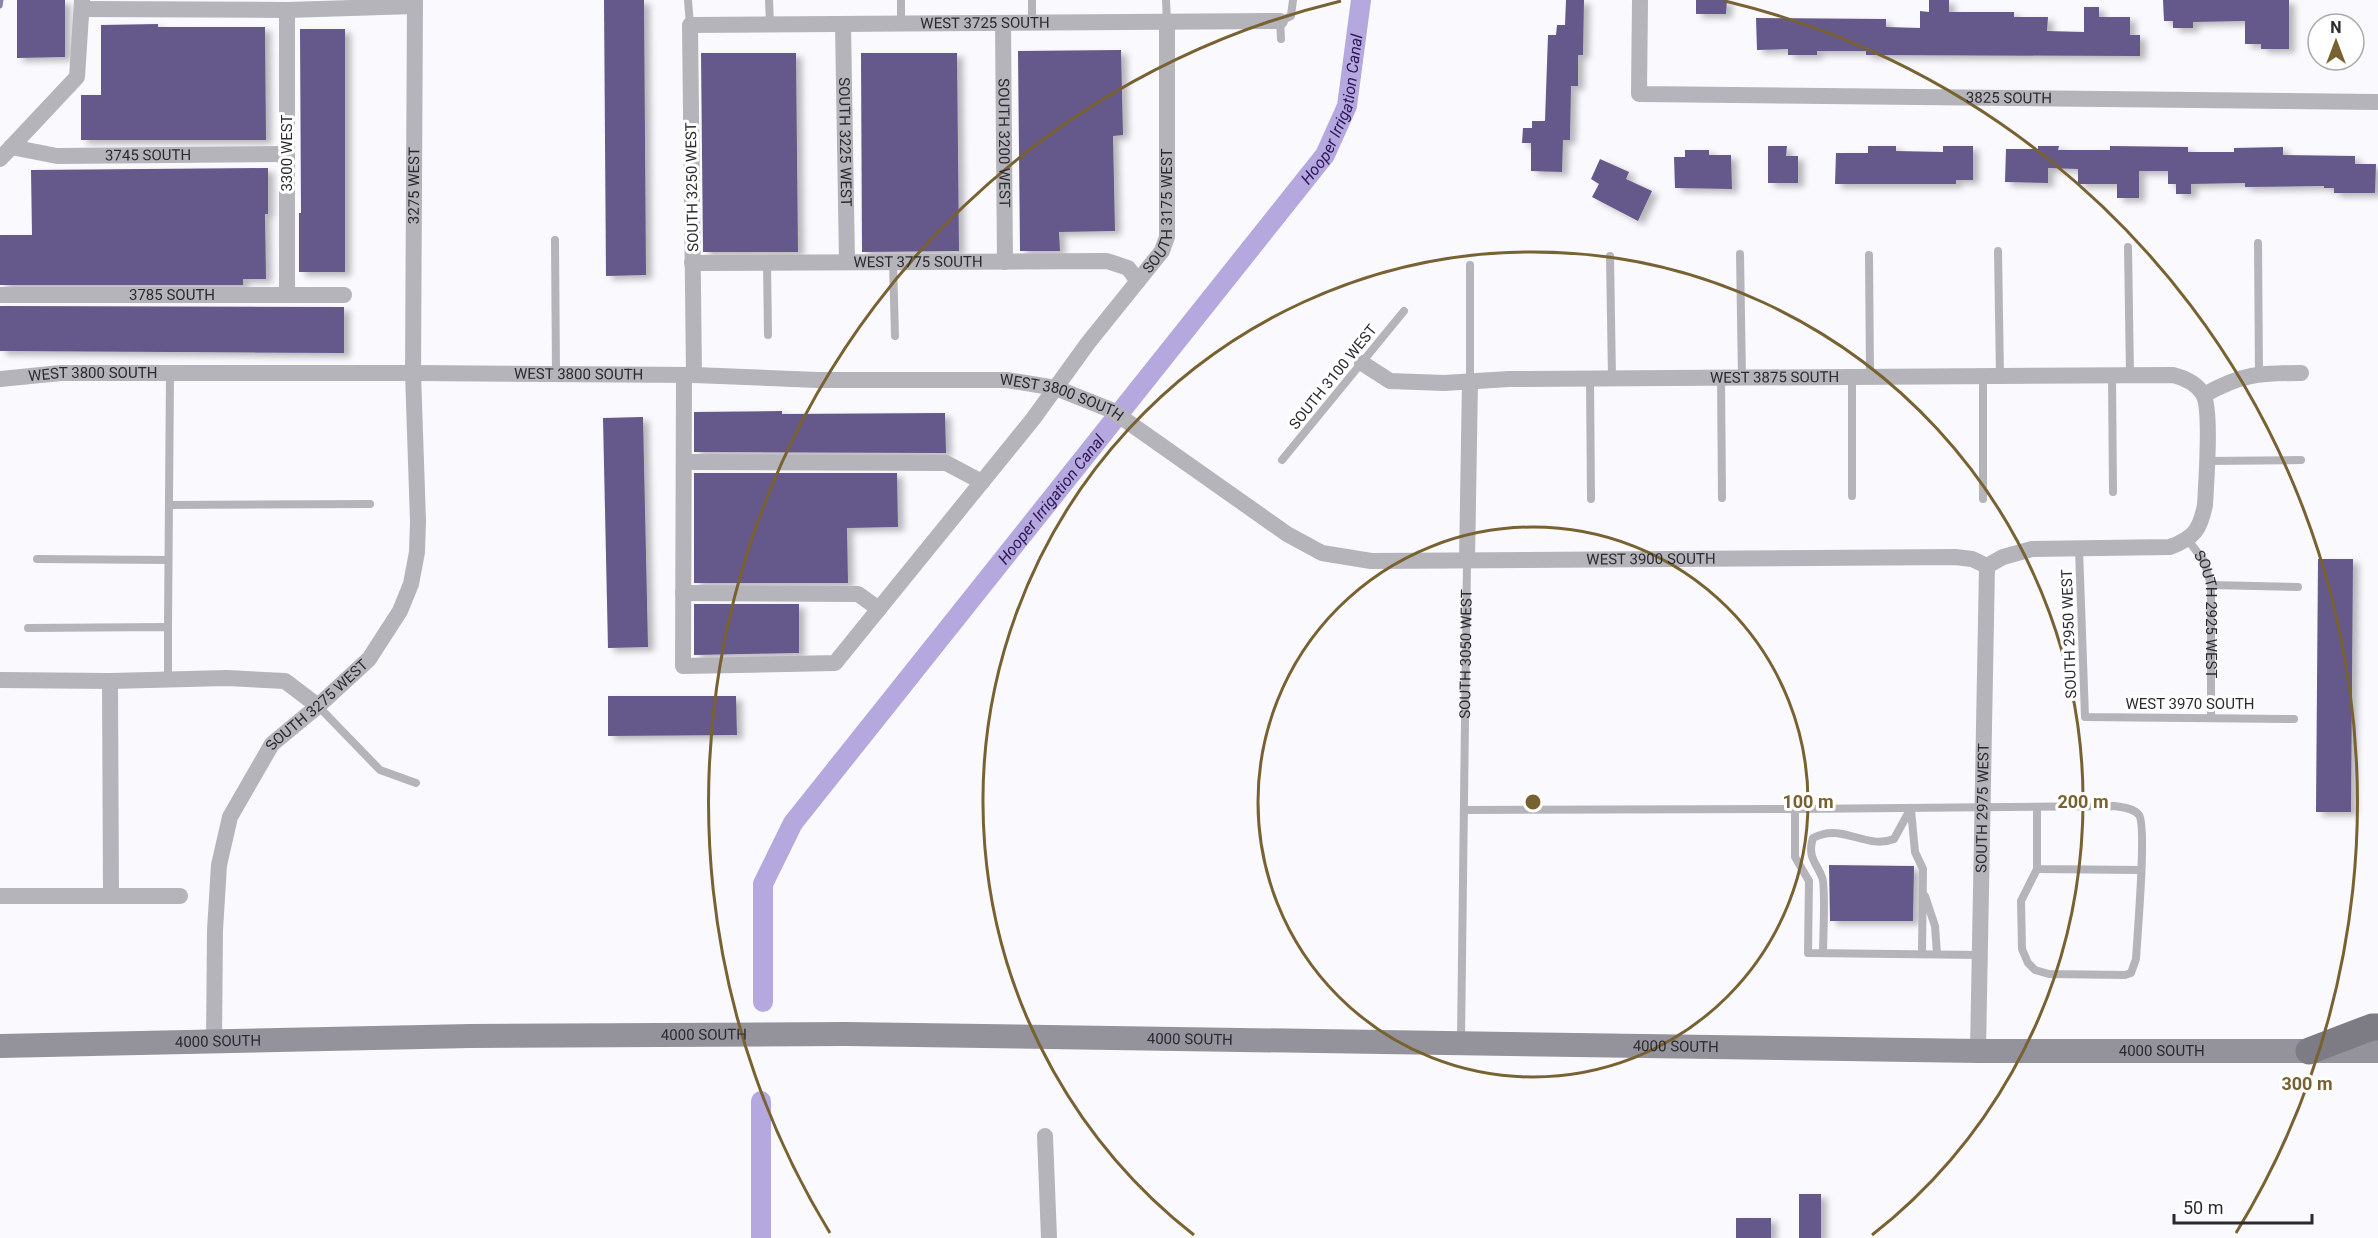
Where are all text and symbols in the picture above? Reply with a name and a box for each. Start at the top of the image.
north arrow [2306,12,2366,72]
street label: WEST 3725 SOUTH [920,14,1050,32]
text: N [2330,18,2342,37]
water label: Hooper Irrigation Canal [1297,33,1366,188]
street label: SOUTH 3225 WEST [835,77,855,207]
street label: SOUTH 3200 WEST [994,78,1014,208]
street label: 3825 SOUTH [1966,89,2052,107]
street label: 3300 WEST [278,114,296,192]
street label: SOUTH 3250 WEST [682,122,702,252]
street label: 3745 SOUTH [105,146,191,165]
street label: 3275 WEST [405,147,423,224]
street label: SOUTH 3175 WEST [1139,148,1176,277]
street label: WEST 3775 SOUTH [853,253,983,271]
street label: 3785 SOUTH [129,286,215,304]
street label: SOUTH 3100 WEST [1285,321,1381,433]
street label: WEST 3800 SOUTH [27,364,157,385]
street label: WEST 3800 SOUTH [514,365,643,384]
street label: WEST 3875 SOUTH [1710,368,1839,387]
street label: WEST 3800 SOUTH [1000,371,1127,425]
water label: Hooper Irrigation Canal [994,431,1109,568]
street label: SOUTH 2925 WEST [2190,547,2220,678]
street label: WEST 3900 SOUTH [1586,550,1716,569]
street label: SOUTH 2950 WEST [2058,569,2080,699]
street label: SOUTH 3050 WEST [1456,589,1476,719]
street label: SOUTH 3275 WEST [262,656,372,753]
street label: WEST 3970 SOUTH [2125,695,2255,713]
street label: SOUTH 2975 WEST [1972,743,1993,873]
text: 100 m [1782,791,1834,812]
text: 200 m [2057,791,2109,812]
centre of rings [1523,792,1543,812]
street label: 4000 SOUTH [661,1026,747,1044]
street label: 4000 SOUTH [1147,1030,1233,1049]
street label: 4000 SOUTH [175,1031,261,1051]
street label: 4000 SOUTH [1633,1037,1719,1056]
street label: 4000 SOUTH [2119,1042,2205,1060]
text: 300 m [2281,1073,2333,1094]
scale bar [2174,1187,2312,1225]
text: 50 m [2183,1197,2223,1218]

